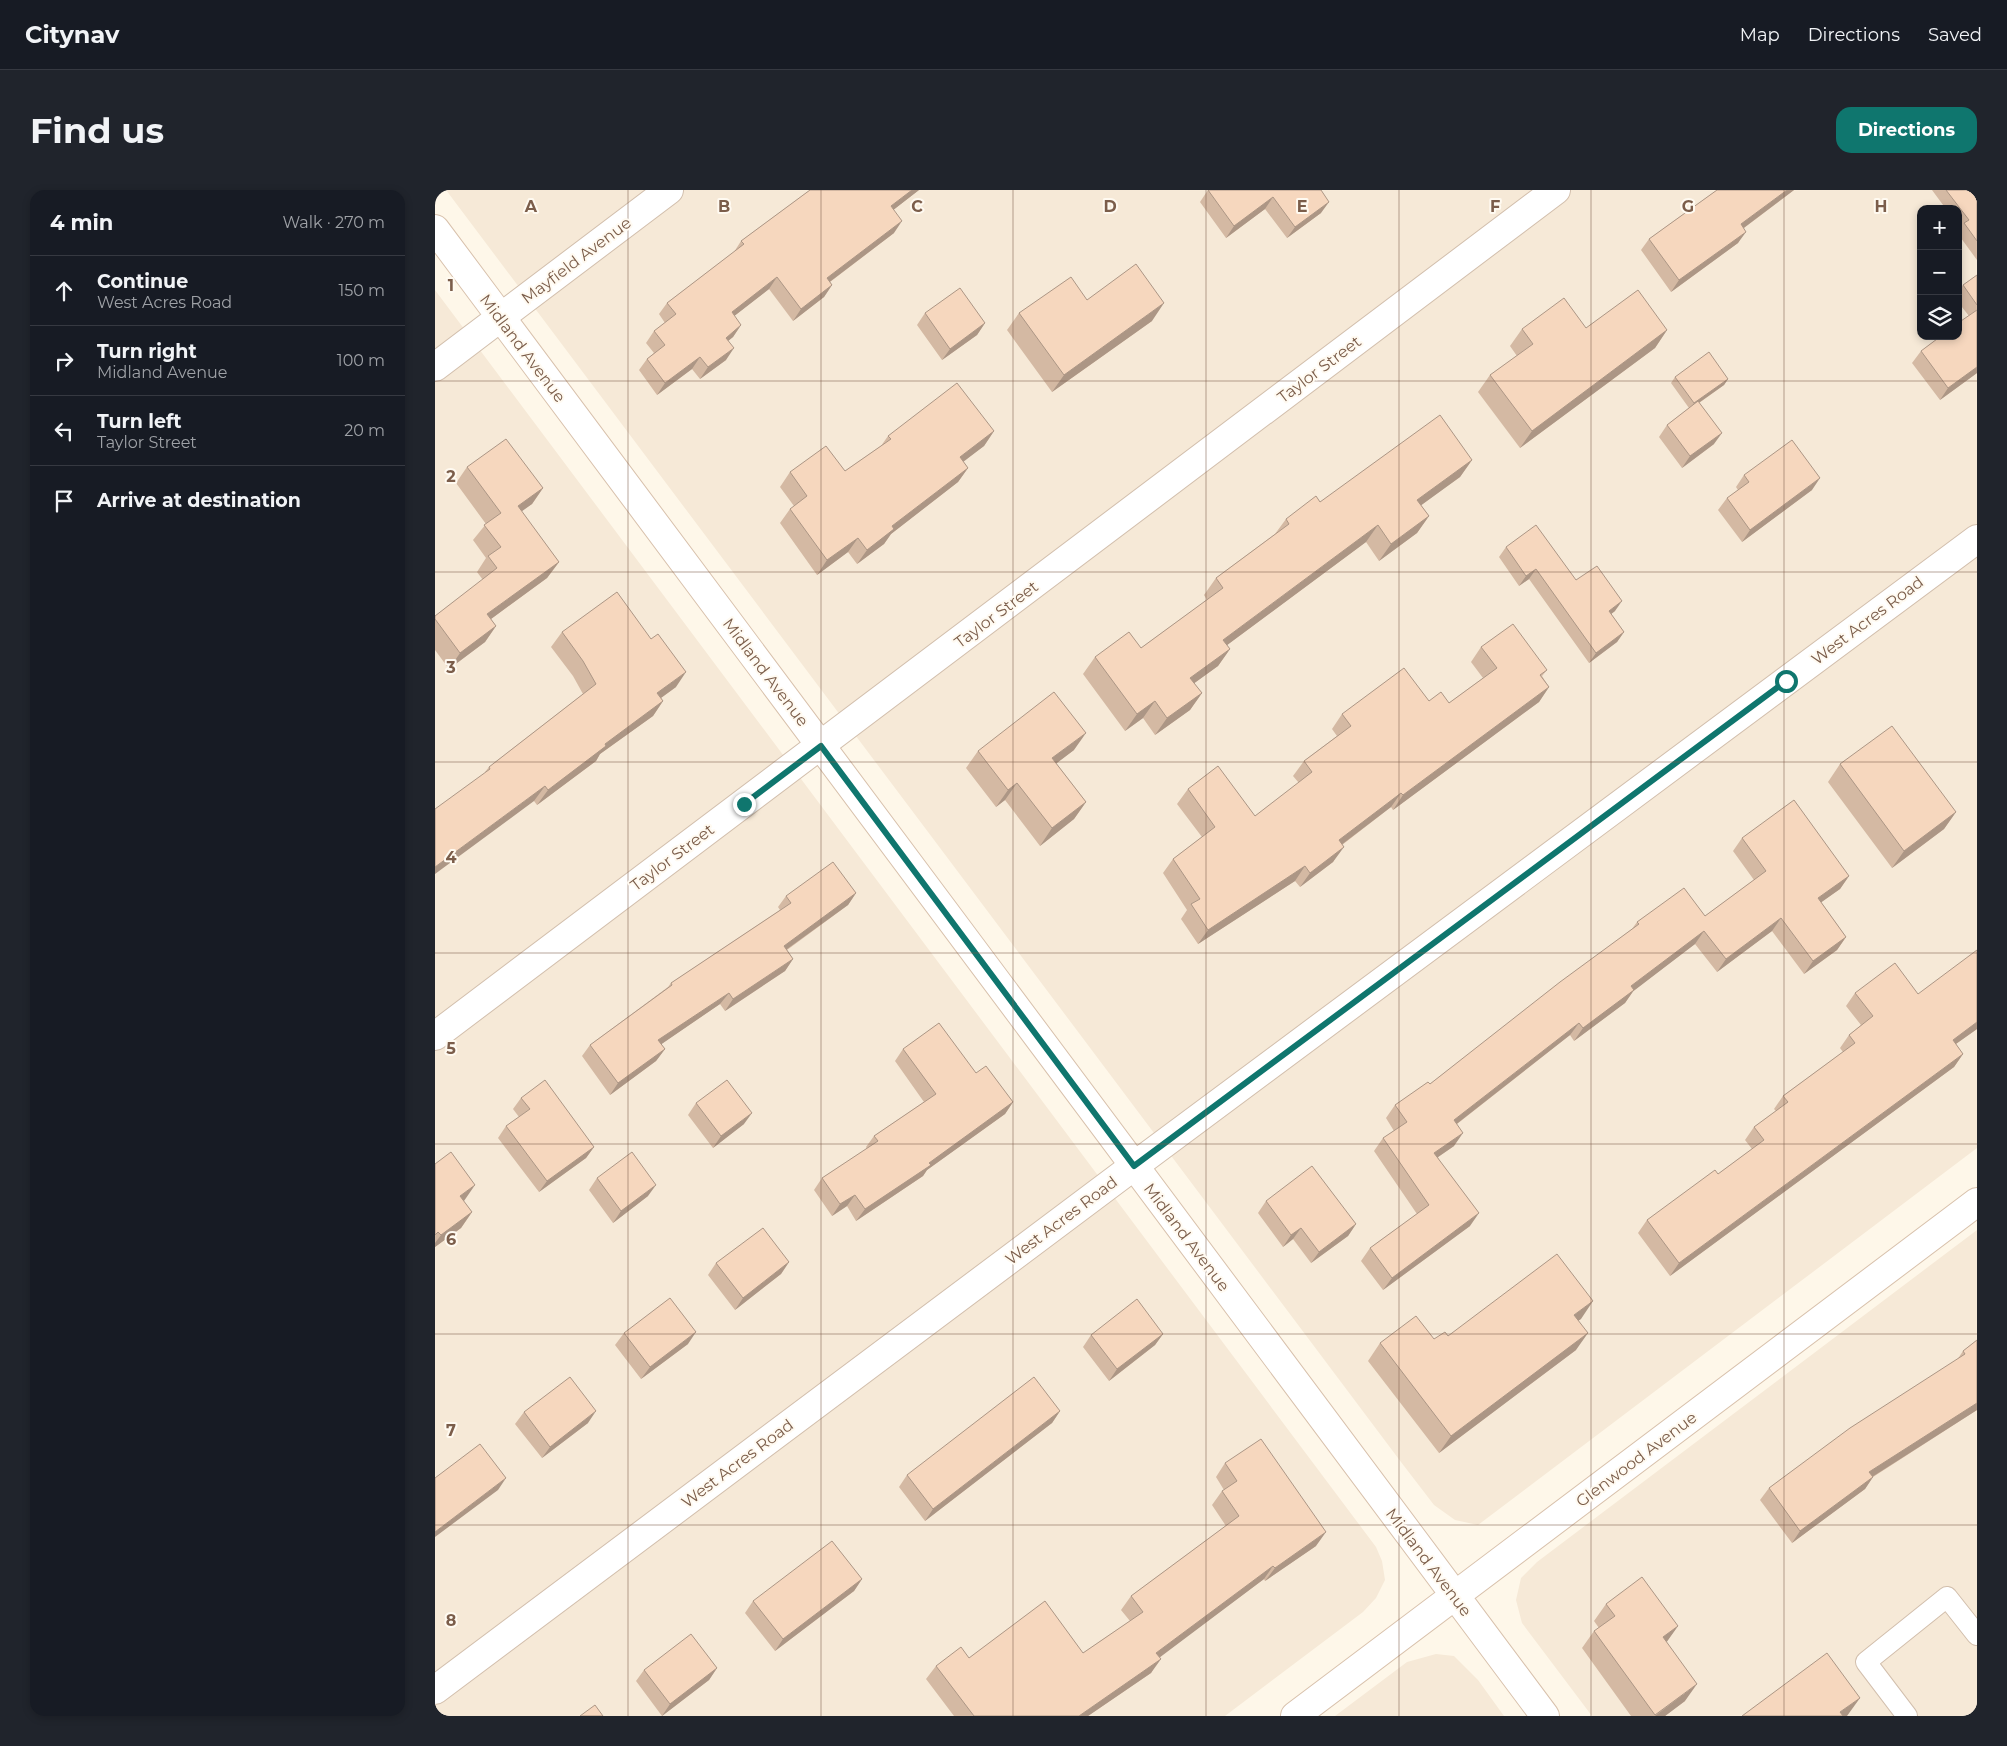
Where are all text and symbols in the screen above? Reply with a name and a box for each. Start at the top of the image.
text: Citynav [25,20,119,49]
text: Map [1740,24,1780,46]
text: Directions [1808,24,1900,46]
text: Saved [1928,24,1982,46]
button: Directions [1836,107,1977,153]
text: Find us [30,109,164,152]
text: A [524,197,538,216]
text: B [718,197,730,216]
text: C [911,197,923,216]
text: D [1103,197,1117,216]
text: E [1297,197,1307,216]
text: F [1490,197,1500,216]
text: G [1682,197,1694,216]
text: H [1875,197,1887,216]
map controls [1917,205,1962,340]
button: + [1917,205,1962,250]
text: 4 min [50,210,113,235]
text: Walk · 270 m [282,213,385,232]
street label: Mayfield Avenue [518,213,635,308]
button: − [1917,250,1962,295]
text: Continue [97,270,188,293]
text: 1 [448,276,454,295]
icon: ahead [50,277,78,305]
text: 150 m [338,281,385,300]
street label: Midland Avenue [476,291,569,406]
text: West Acres Road [97,293,232,312]
button: layers [1917,295,1962,340]
street label: Taylor Street [1274,331,1365,407]
text: Turn right [97,340,197,363]
icon: right [50,347,78,375]
text: 100 m [337,351,385,370]
text: Midland Avenue [97,363,227,382]
text: Turn left [97,410,182,433]
icon: left [50,417,78,445]
text: 20 m [344,421,385,440]
text: Taylor Street [97,433,197,452]
text: 2 [446,467,456,486]
icon: arrive [50,487,78,515]
text: Arrive at destination [97,489,301,512]
street label: West Acres Road [1808,572,1927,669]
street label: Taylor Street [951,576,1042,652]
street label: Midland Avenue [719,615,812,730]
text: 3 [445,658,456,677]
route start [1775,670,1798,693]
route end [733,793,756,816]
street label: Taylor Street [627,819,718,895]
text: 4 [445,848,457,867]
text: 5 [446,1039,456,1058]
street label: West Acres Road [1002,1172,1121,1269]
street label: Midland Avenue [1140,1180,1233,1295]
text: 6 [446,1230,456,1249]
street label: Glenwood Avenue [1572,1408,1700,1511]
street label: West Acres Road [678,1415,797,1512]
text: 7 [446,1421,456,1440]
street label: Midland Avenue [1382,1505,1475,1620]
text: 8 [446,1611,456,1630]

